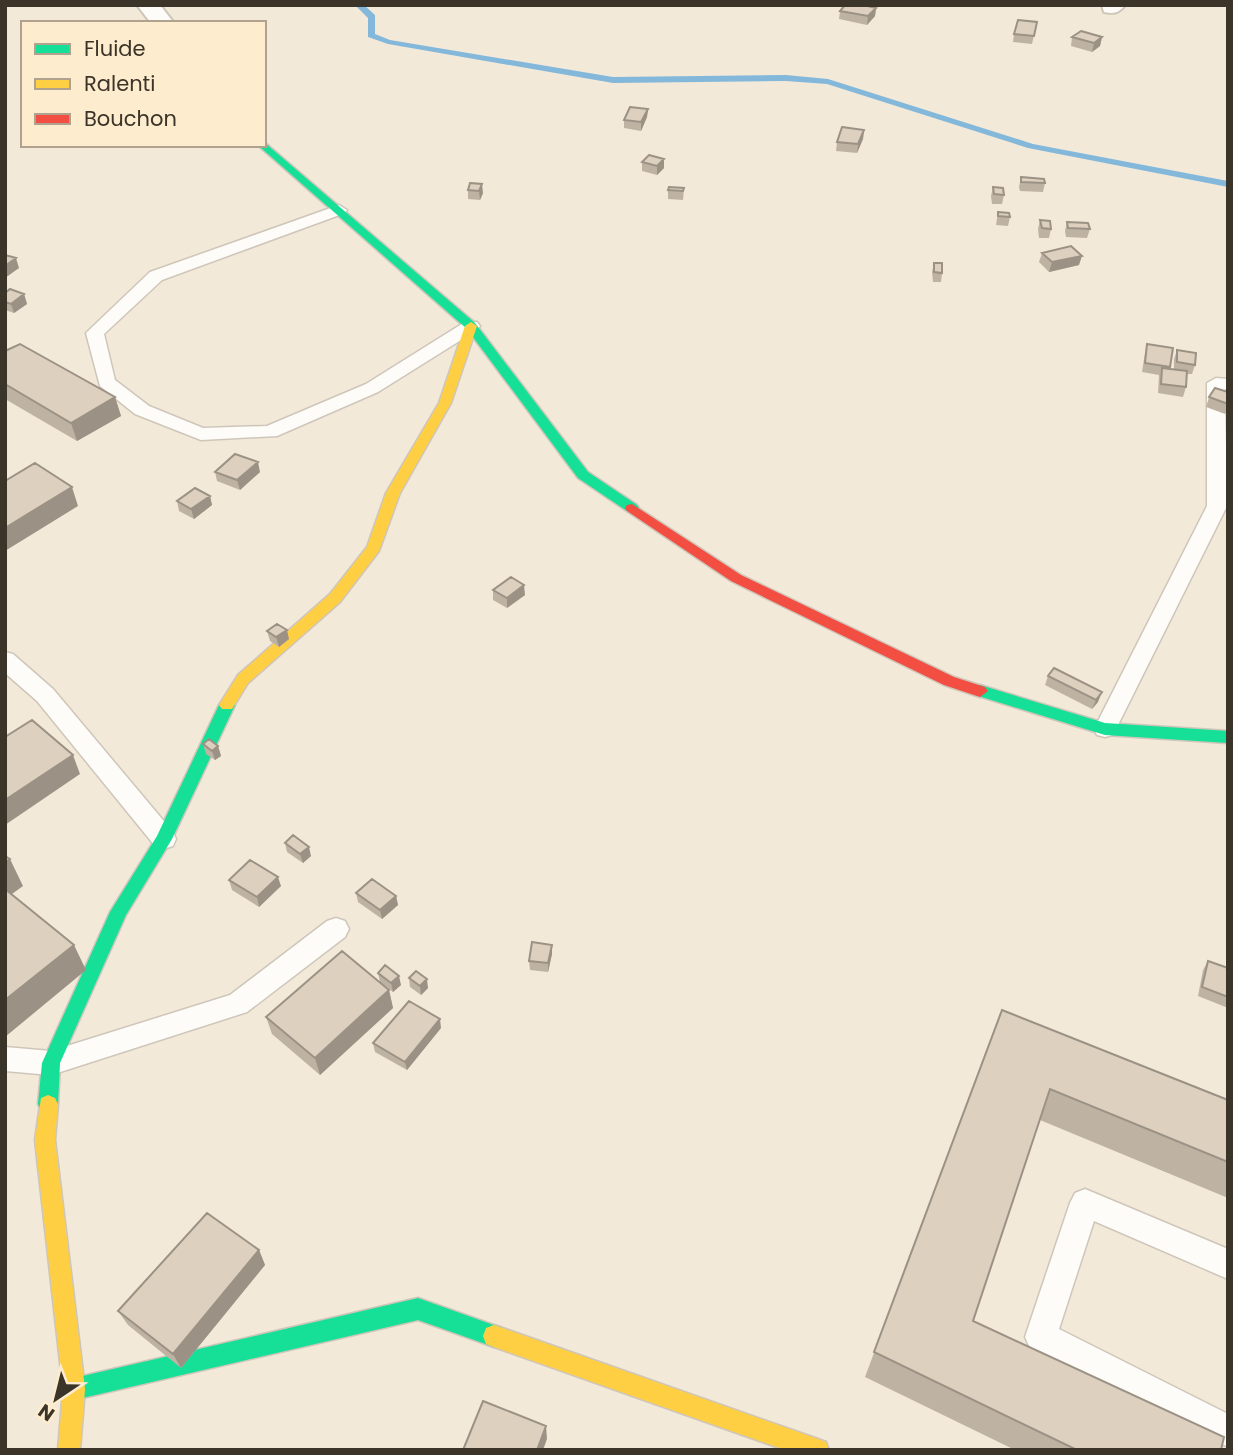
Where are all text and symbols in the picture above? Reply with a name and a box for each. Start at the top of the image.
legend [21,21,266,147]
text: Fluide [84,34,146,63]
text: Ralenti [84,69,155,98]
text: Bouchon [84,104,177,133]
north arrow [21,1364,91,1434]
text: N [33,1397,60,1428]

